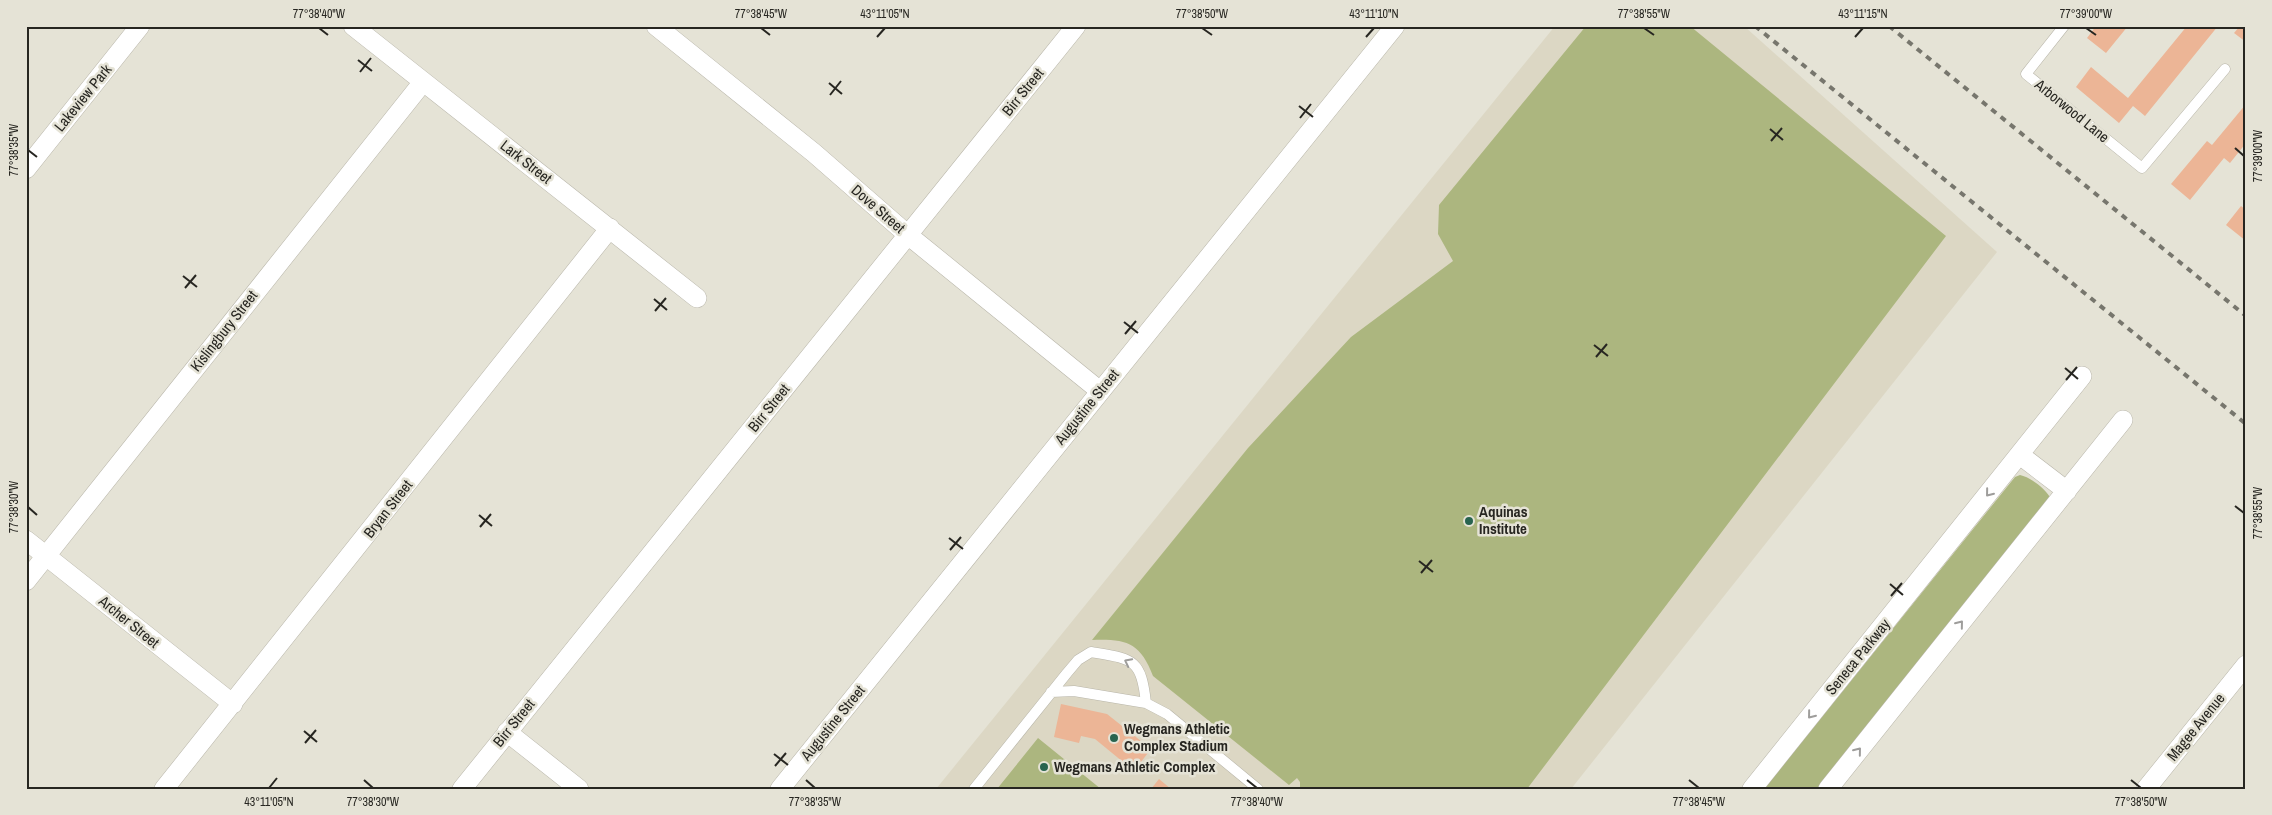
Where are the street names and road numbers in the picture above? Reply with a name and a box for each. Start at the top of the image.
street label: Lakeview Park [49,59,117,136]
street label: Birr Street [997,63,1049,120]
street label: Arborwood Lane [2030,73,2114,147]
street label: Lark Street [496,135,557,189]
street label: Dove Street [847,179,910,238]
street label: Kislingbury Street [185,285,262,376]
street label: Augustine Street [1049,364,1124,450]
street label: Birr Street [743,379,795,436]
street label: Bryan Street [358,475,417,542]
street label: Archer Street [94,590,165,653]
street label: Seneca Parkway [1820,614,1895,699]
street label: Augustine Street [795,680,870,766]
street label: Magee Avenue [2162,688,2230,765]
street label: Birr Street [488,694,540,751]

